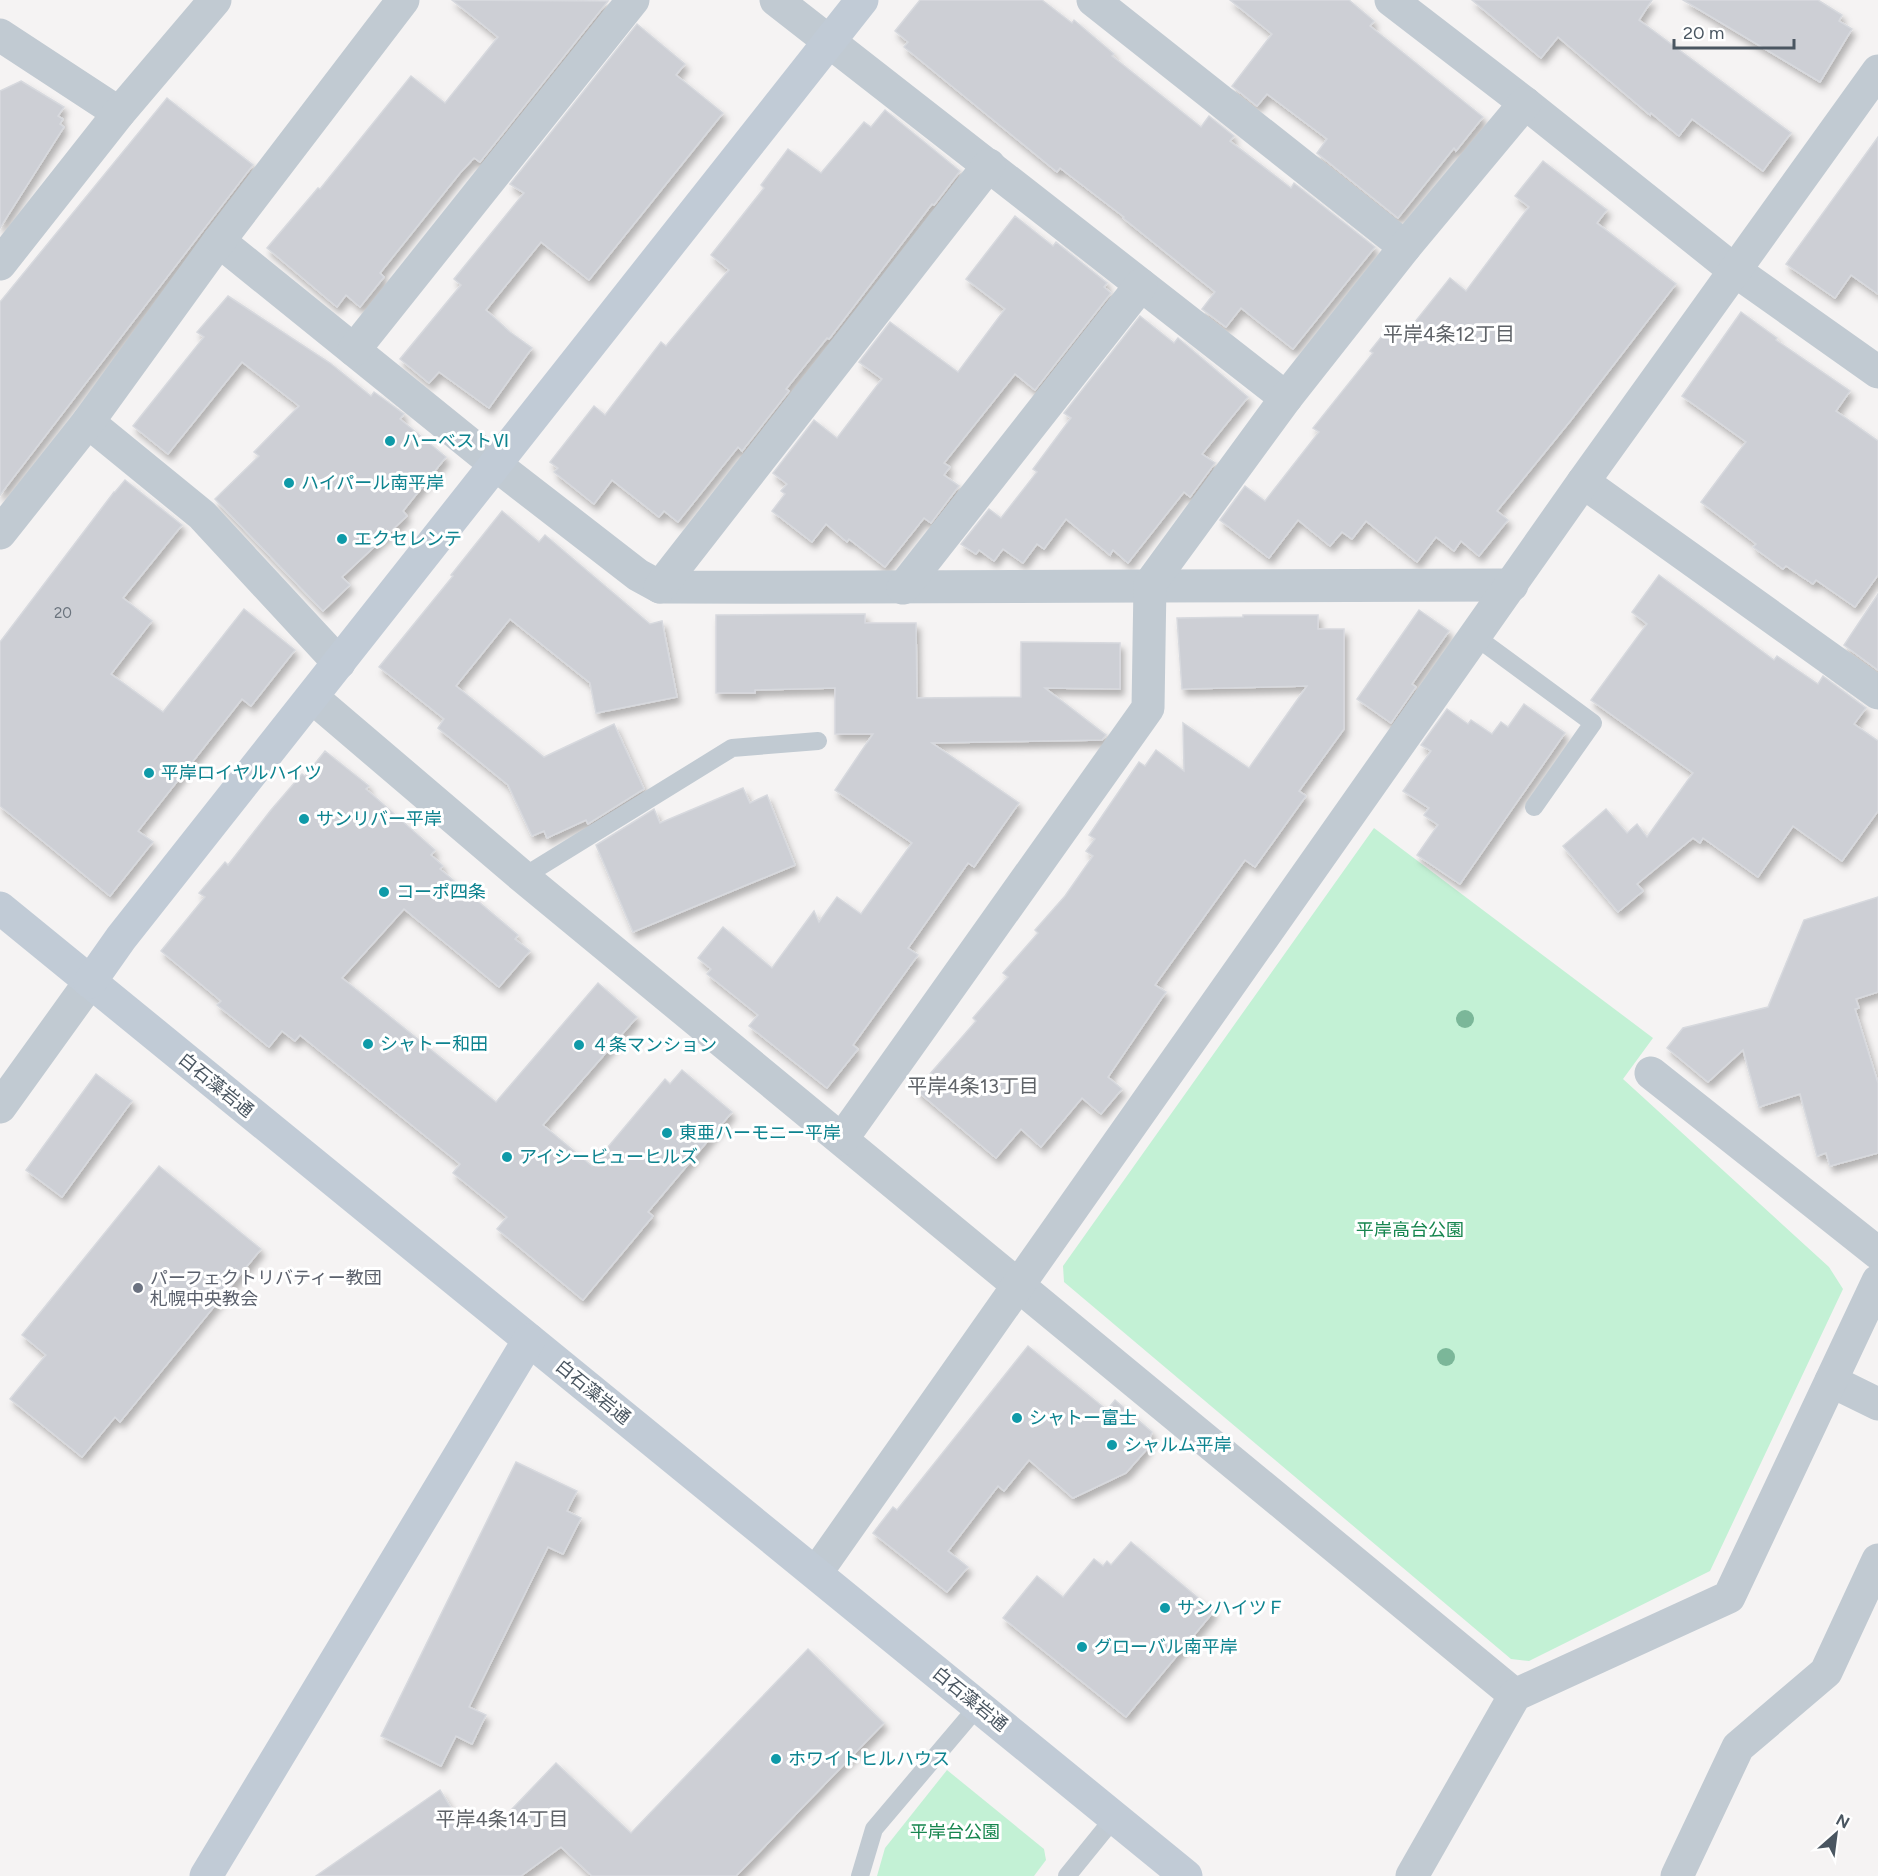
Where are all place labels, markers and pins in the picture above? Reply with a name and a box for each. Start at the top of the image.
place label: ハーベストⅥ [402,430,510,452]
marker: ハーベストⅥ [383,434,397,448]
place label: ハイパール南平岸 [301,472,444,494]
marker: ハイパール南平岸 [282,476,296,490]
place label: エクセレンテ [354,528,462,550]
marker: エクセレンテ [335,532,349,546]
place label: 平岸ロイヤルハイツ [161,762,322,784]
marker: 平岸ロイヤルハイツ [142,766,156,780]
place label: サンリバー平岸 [316,808,442,830]
marker: サンリバー平岸 [297,812,311,826]
place label: コーポ四条 [396,881,486,903]
marker: コーポ四条 [377,885,391,899]
place label: シャトー和田 [380,1033,488,1055]
place label: ４条マンション [591,1034,717,1056]
marker: シャトー和田 [361,1037,375,1051]
marker: ４条マンション [572,1038,586,1052]
place label: 東亜ハーモニー平岸 [679,1122,841,1144]
marker: 東亜ハーモニー平岸 [660,1126,674,1140]
place label: アイシービューヒルズ [519,1146,698,1168]
marker: アイシービューヒルズ [500,1150,514,1164]
place label: パーフェクトリバティー教団 札幌中央教会 [150,1267,382,1310]
marker: パーフェクトリバティー教団 札幌中央教会 [131,1281,145,1295]
place label: シャトー富士 [1029,1407,1137,1429]
marker: シャトー富士 [1010,1411,1024,1425]
place label: シャルム平岸 [1124,1434,1232,1456]
marker: シャルム平岸 [1105,1438,1119,1452]
place label: サンハイツＦ [1177,1597,1285,1619]
marker: サンハイツＦ [1158,1601,1172,1615]
place label: グローバル南平岸 [1094,1636,1238,1658]
marker: グローバル南平岸 [1075,1640,1089,1654]
place label: ホワイトヒルハウス [788,1748,950,1770]
marker: ホワイトヒルハウス [769,1752,783,1766]

